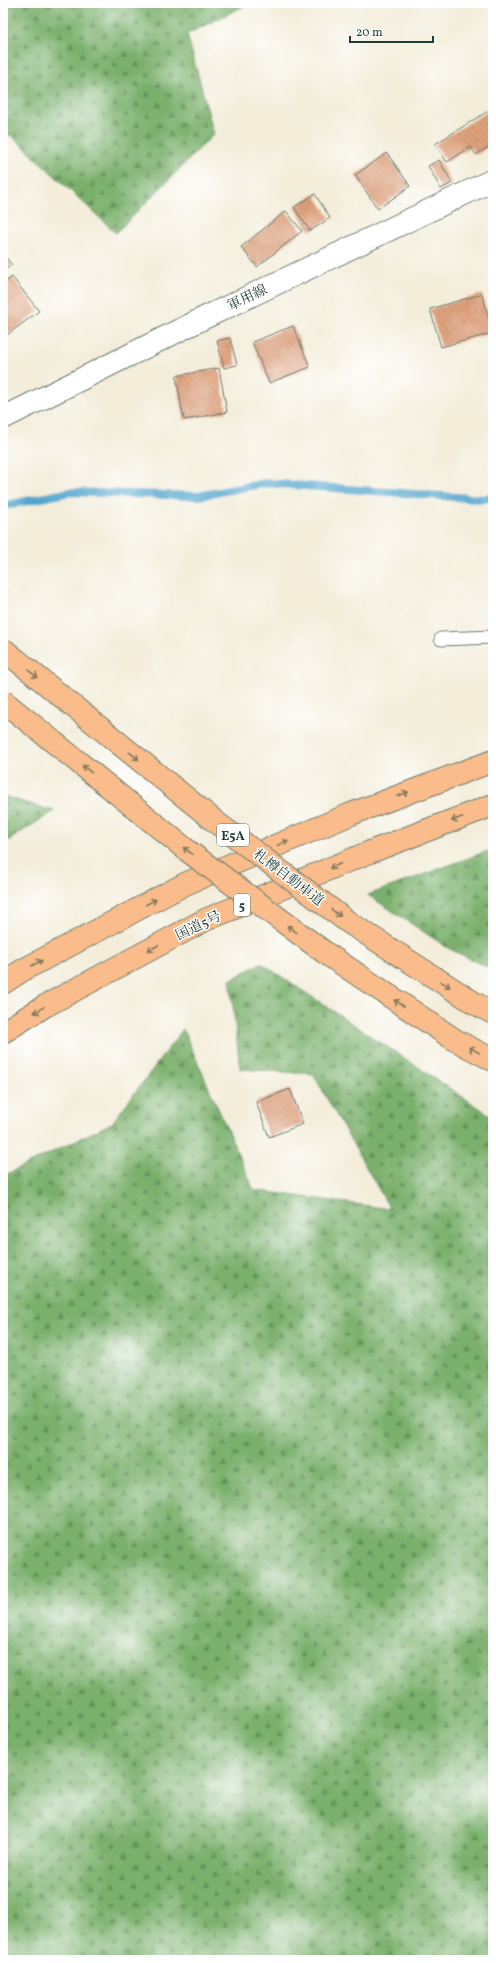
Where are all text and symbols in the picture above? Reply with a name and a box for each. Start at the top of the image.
scale bar [350,18,433,44]
text: 20 m [356,25,383,41]
street label: 軍用線 [225,281,271,316]
one-way arrow [28,669,39,678]
one-way arrow [129,751,140,760]
one-way arrow [82,765,93,774]
one-way arrow [397,790,409,798]
one-way arrow [451,815,463,823]
road number: E5A [217,824,249,846]
one-way arrow [276,839,288,846]
street label: 札樽自動車道 [249,845,327,911]
one-way arrow [183,847,194,855]
one-way arrow [330,863,342,870]
road number: 5 [234,894,250,916]
one-way arrow [145,897,157,905]
street label: 国道5号 [173,907,225,946]
one-way arrow [330,909,341,917]
one-way arrow [287,925,298,933]
one-way arrow [147,945,159,952]
one-way arrow [30,959,42,966]
one-way arrow [439,980,450,988]
one-way arrow [394,998,405,1007]
one-way arrow [34,1006,45,1014]
one-way arrow [468,1046,480,1053]

